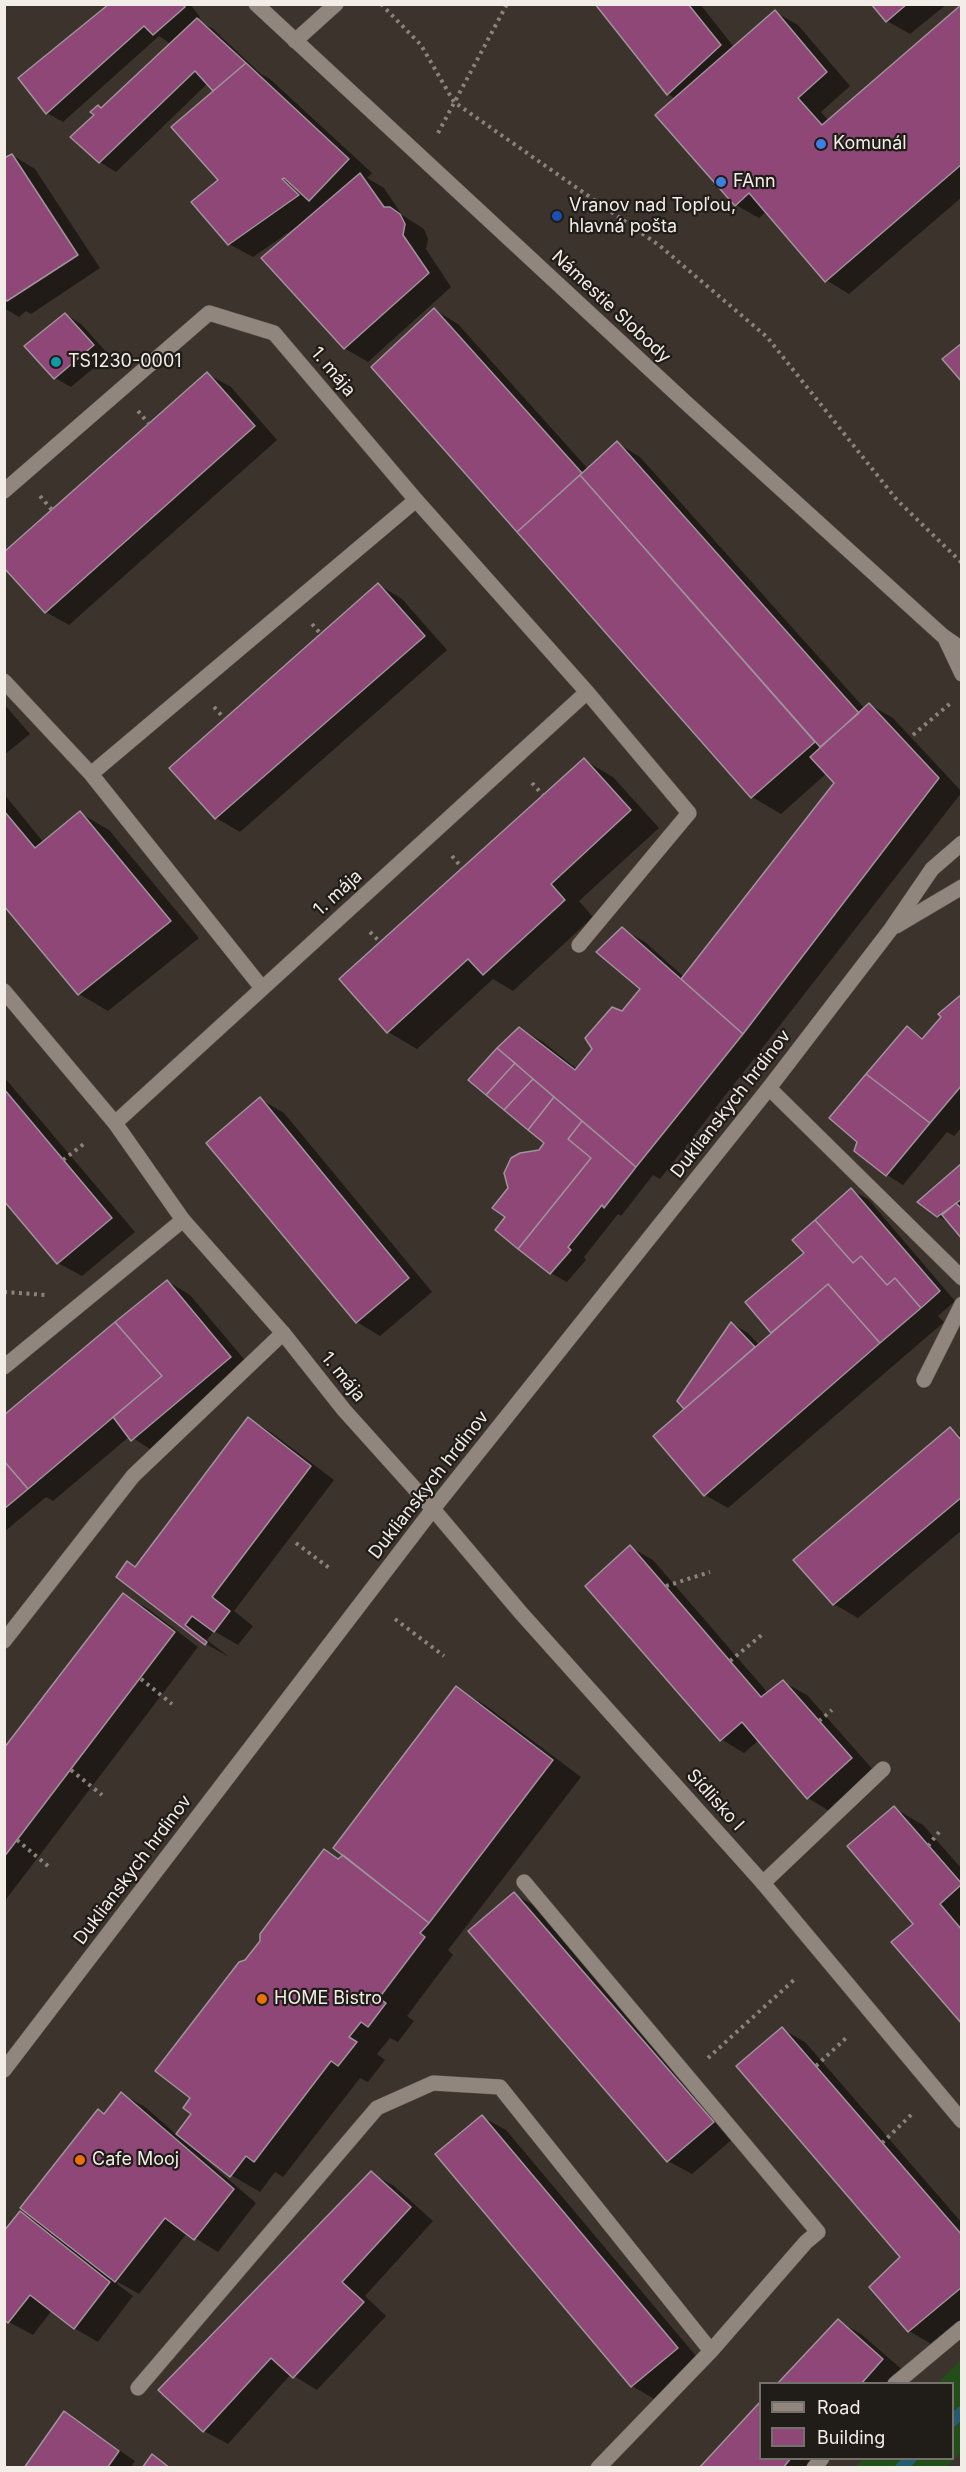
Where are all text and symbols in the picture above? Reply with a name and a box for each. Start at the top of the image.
place label: Komunál [833,133,907,155]
marker: Komunál [814,137,828,151]
place label: FAnn [733,171,776,193]
marker: FAnn [714,175,728,189]
place label: Vranov nad Topľou, hlavná pošta [569,195,736,238]
marker: Vranov nad Topľou, hlavná pošta [550,209,564,223]
street label: Námestie Slobody [547,246,675,368]
street label: 1. mája [306,343,360,401]
place label: TS1230-0001 [68,351,182,373]
marker: TS1230-0001 [49,355,63,369]
street label: 1. mája [309,866,367,920]
street label: Duklianskych hrdinov [667,1026,795,1182]
street label: 1. mája [316,1348,370,1406]
street label: Duklianskych hrdinov [365,1407,493,1563]
street label: Sídlisko I [682,1765,748,1835]
street label: Duklianskych hrdinov [70,1791,196,1949]
place label: HOME Bistro [274,1988,382,2010]
marker: HOME Bistro [255,1992,269,2006]
place label: Cafe Mooj [92,2149,179,2171]
marker: Cafe Mooj [73,2153,87,2167]
legend [759,2382,954,2460]
text: Road [817,2397,860,2418]
text: Building [817,2427,885,2448]

